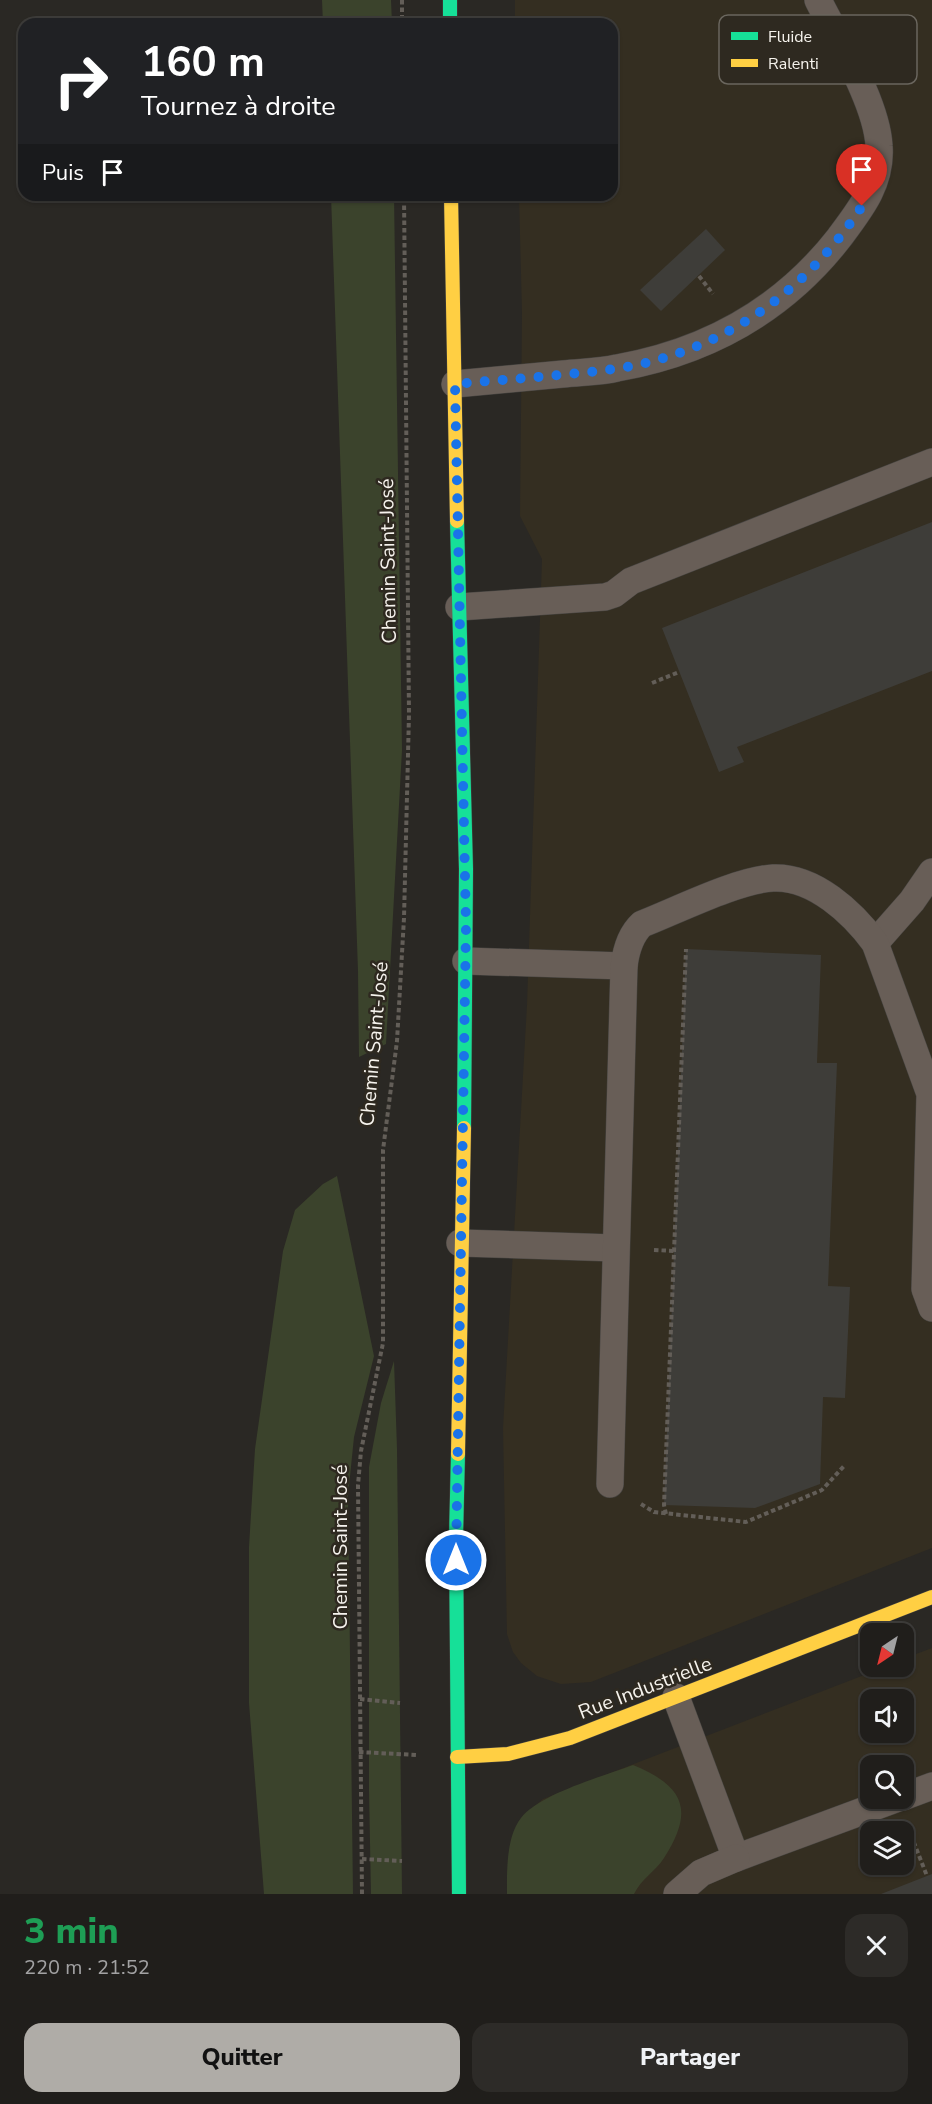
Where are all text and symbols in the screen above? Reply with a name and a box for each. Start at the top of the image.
legend [719,15,917,84]
text: Fluide [768,26,812,48]
text: 160 m [141,34,265,91]
icon: right [42,42,120,120]
text: Ralenti [768,53,819,75]
text: Tournez à droite [141,88,336,125]
pin [836,144,887,206]
icon: arrive [845,153,878,186]
icon: arrive [96,156,129,189]
text: Puis [42,158,84,188]
street label: Chemin Saint-José [373,478,403,644]
street label: Chemin Saint-José [353,961,395,1127]
street label: Chemin Saint-José [327,1464,354,1630]
position arrow [424,1528,488,1592]
north arrow [860,1623,914,1677]
map controls [860,1623,914,1875]
street label: Rue Industrielle [574,1650,716,1726]
button: sound [860,1689,914,1743]
button: search [860,1755,914,1809]
button: layers [860,1821,914,1875]
text: 3 min [24,1907,119,1956]
button: close [845,1914,908,1977]
text: 220 m · 21:52 [24,1954,150,1981]
button: Quitter [24,2023,460,2092]
button: Partager [472,2023,908,2092]

